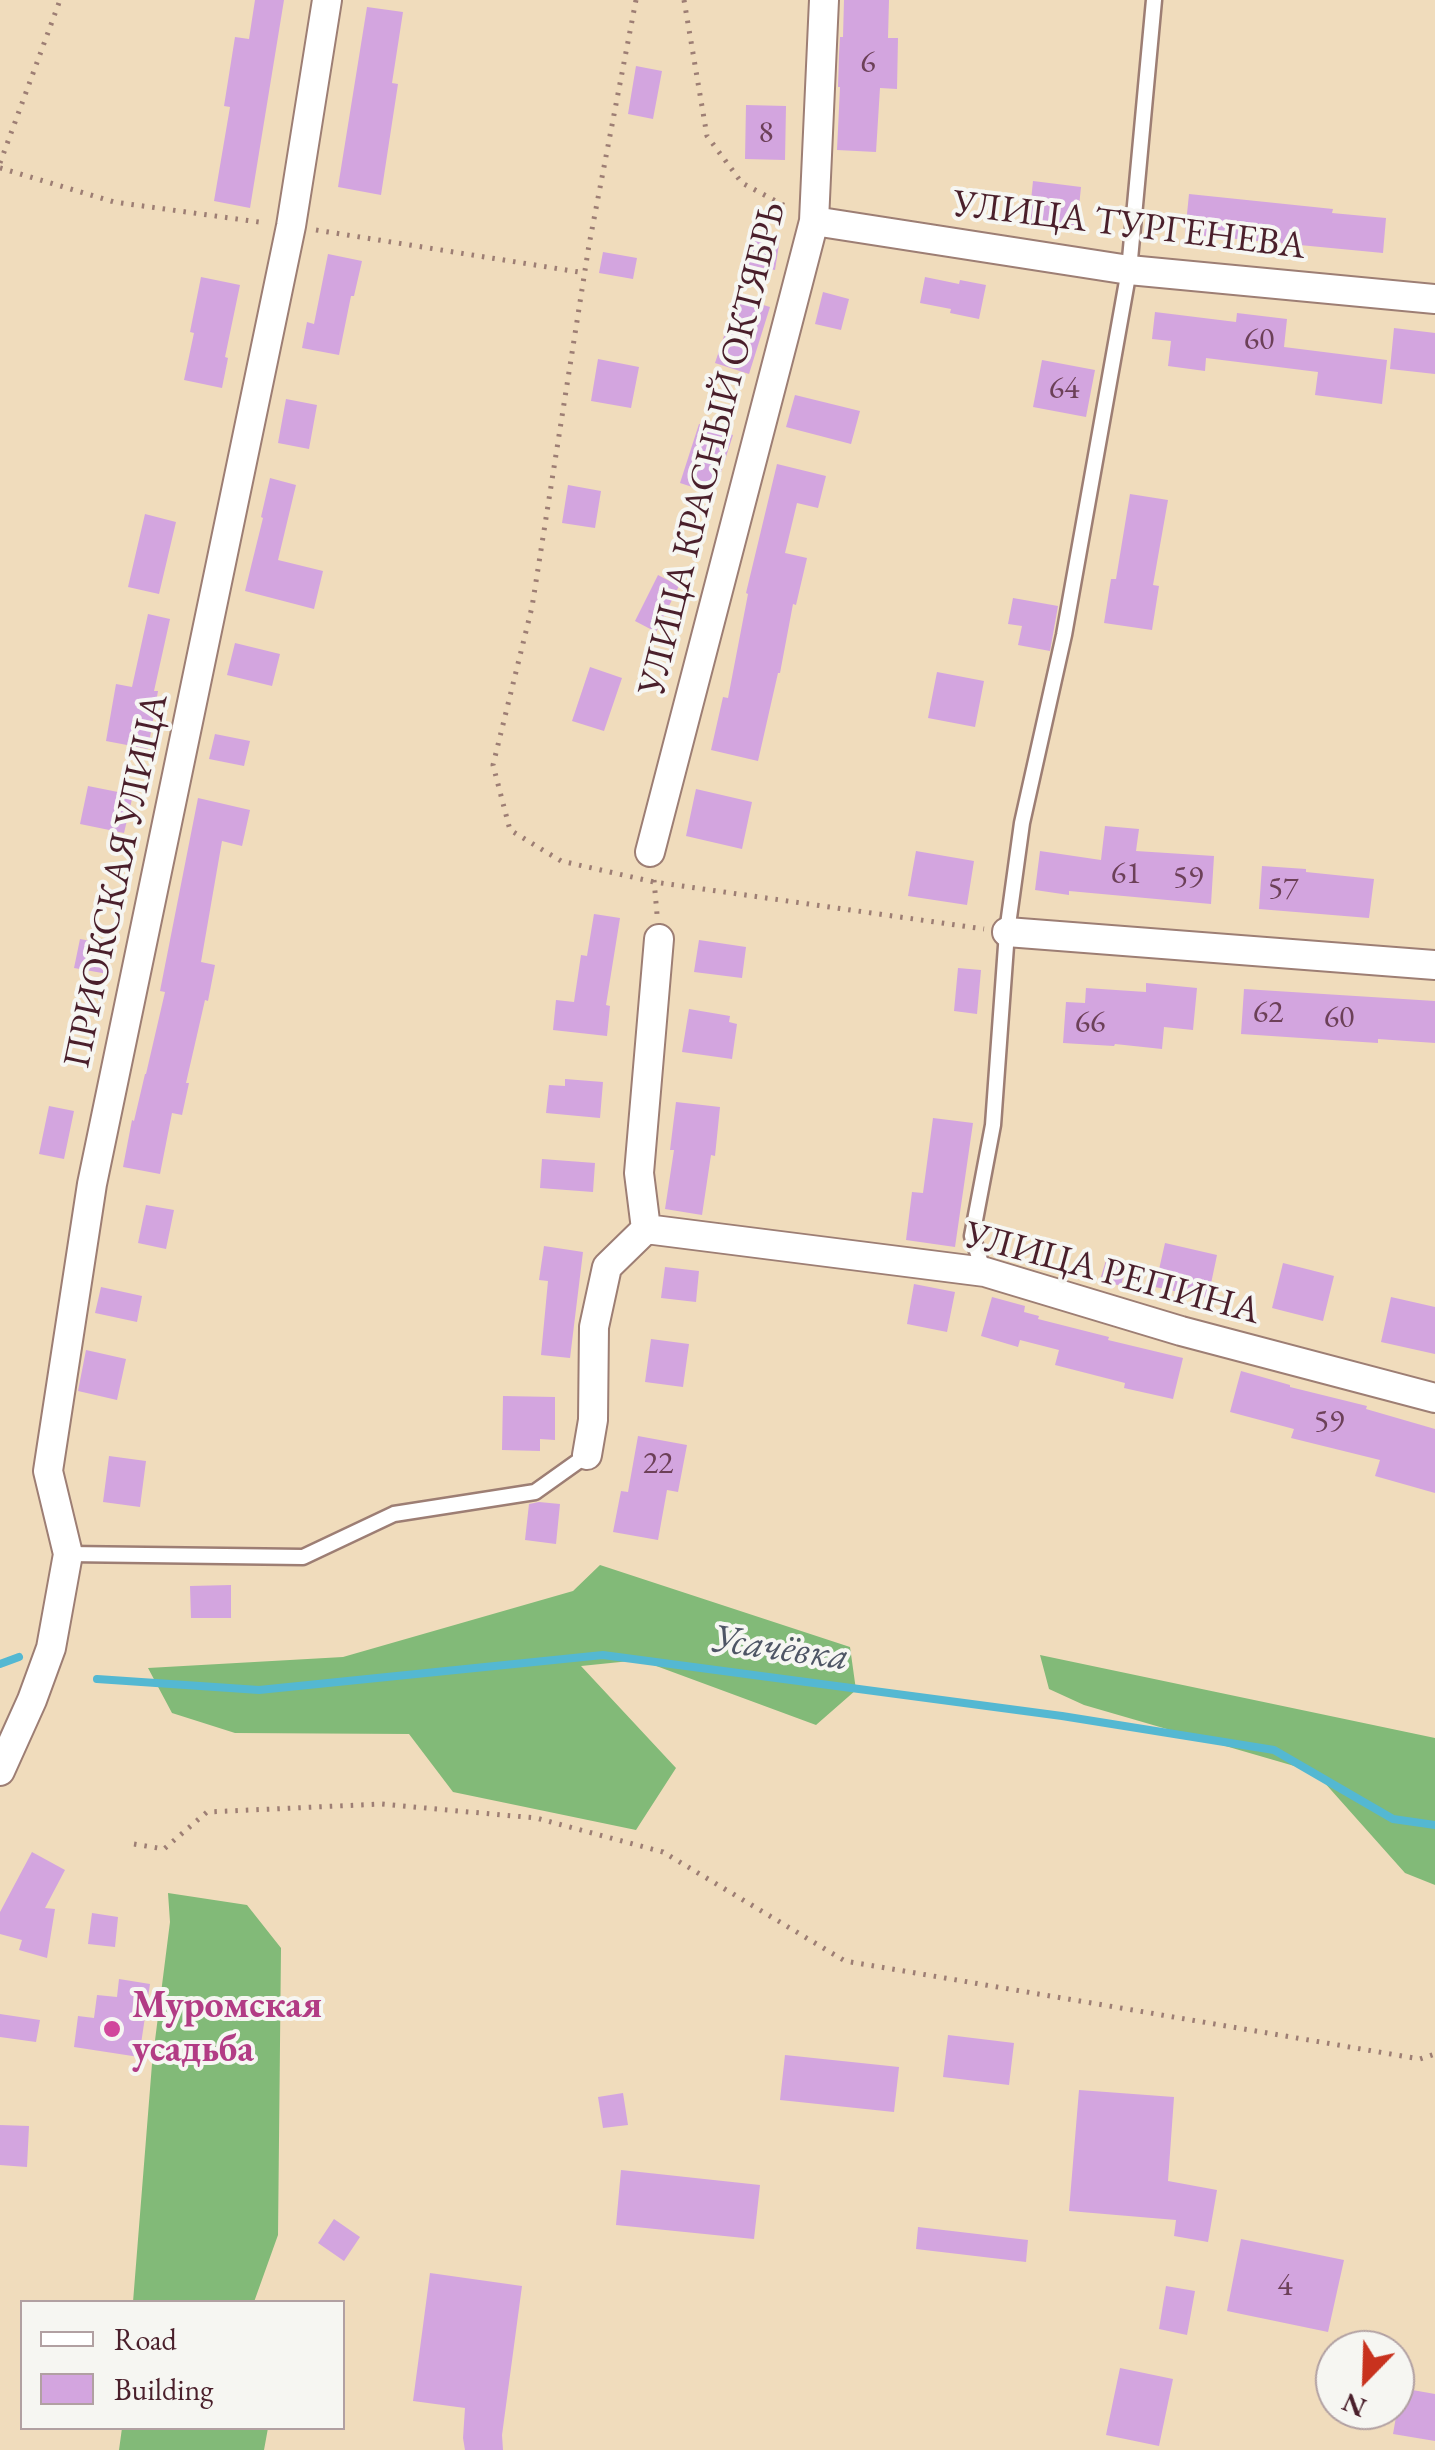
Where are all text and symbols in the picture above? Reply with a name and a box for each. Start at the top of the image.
house number: 6 [860,44,876,82]
house number: 8 [758,114,774,152]
street label: УЛИЦА ТУРГЕНЕВА [950,182,1308,270]
street label: УЛИЦА КРАСНЫЙ ОКТЯБРЬ [630,197,796,701]
house number: 60 [1244,321,1274,359]
house number: 64 [1049,370,1079,408]
street label: ПРИОКСКАЯ УЛИЦА [55,690,179,1072]
house number: 61 [1111,855,1141,893]
house number: 59 [1173,859,1203,897]
house number: 57 [1268,870,1298,908]
house number: 62 [1253,994,1283,1032]
house number: 60 [1324,999,1354,1037]
house number: 66 [1075,1004,1105,1042]
street label: УЛИЦА РЕПИНА [959,1213,1265,1335]
house number: 59 [1314,1403,1344,1441]
house number: 22 [643,1445,673,1483]
water label: Усачёвка [708,1616,852,1682]
place label: Муромская усадьба [132,1984,322,2074]
marker: Муромская усадьба [101,2018,123,2040]
house number: 4 [1277,2267,1293,2305]
legend [20,2300,345,2430]
text: Road [114,2320,177,2359]
north arrow [1315,2330,1415,2430]
text: Building [114,2370,213,2409]
text: N [1337,2385,1372,2427]

